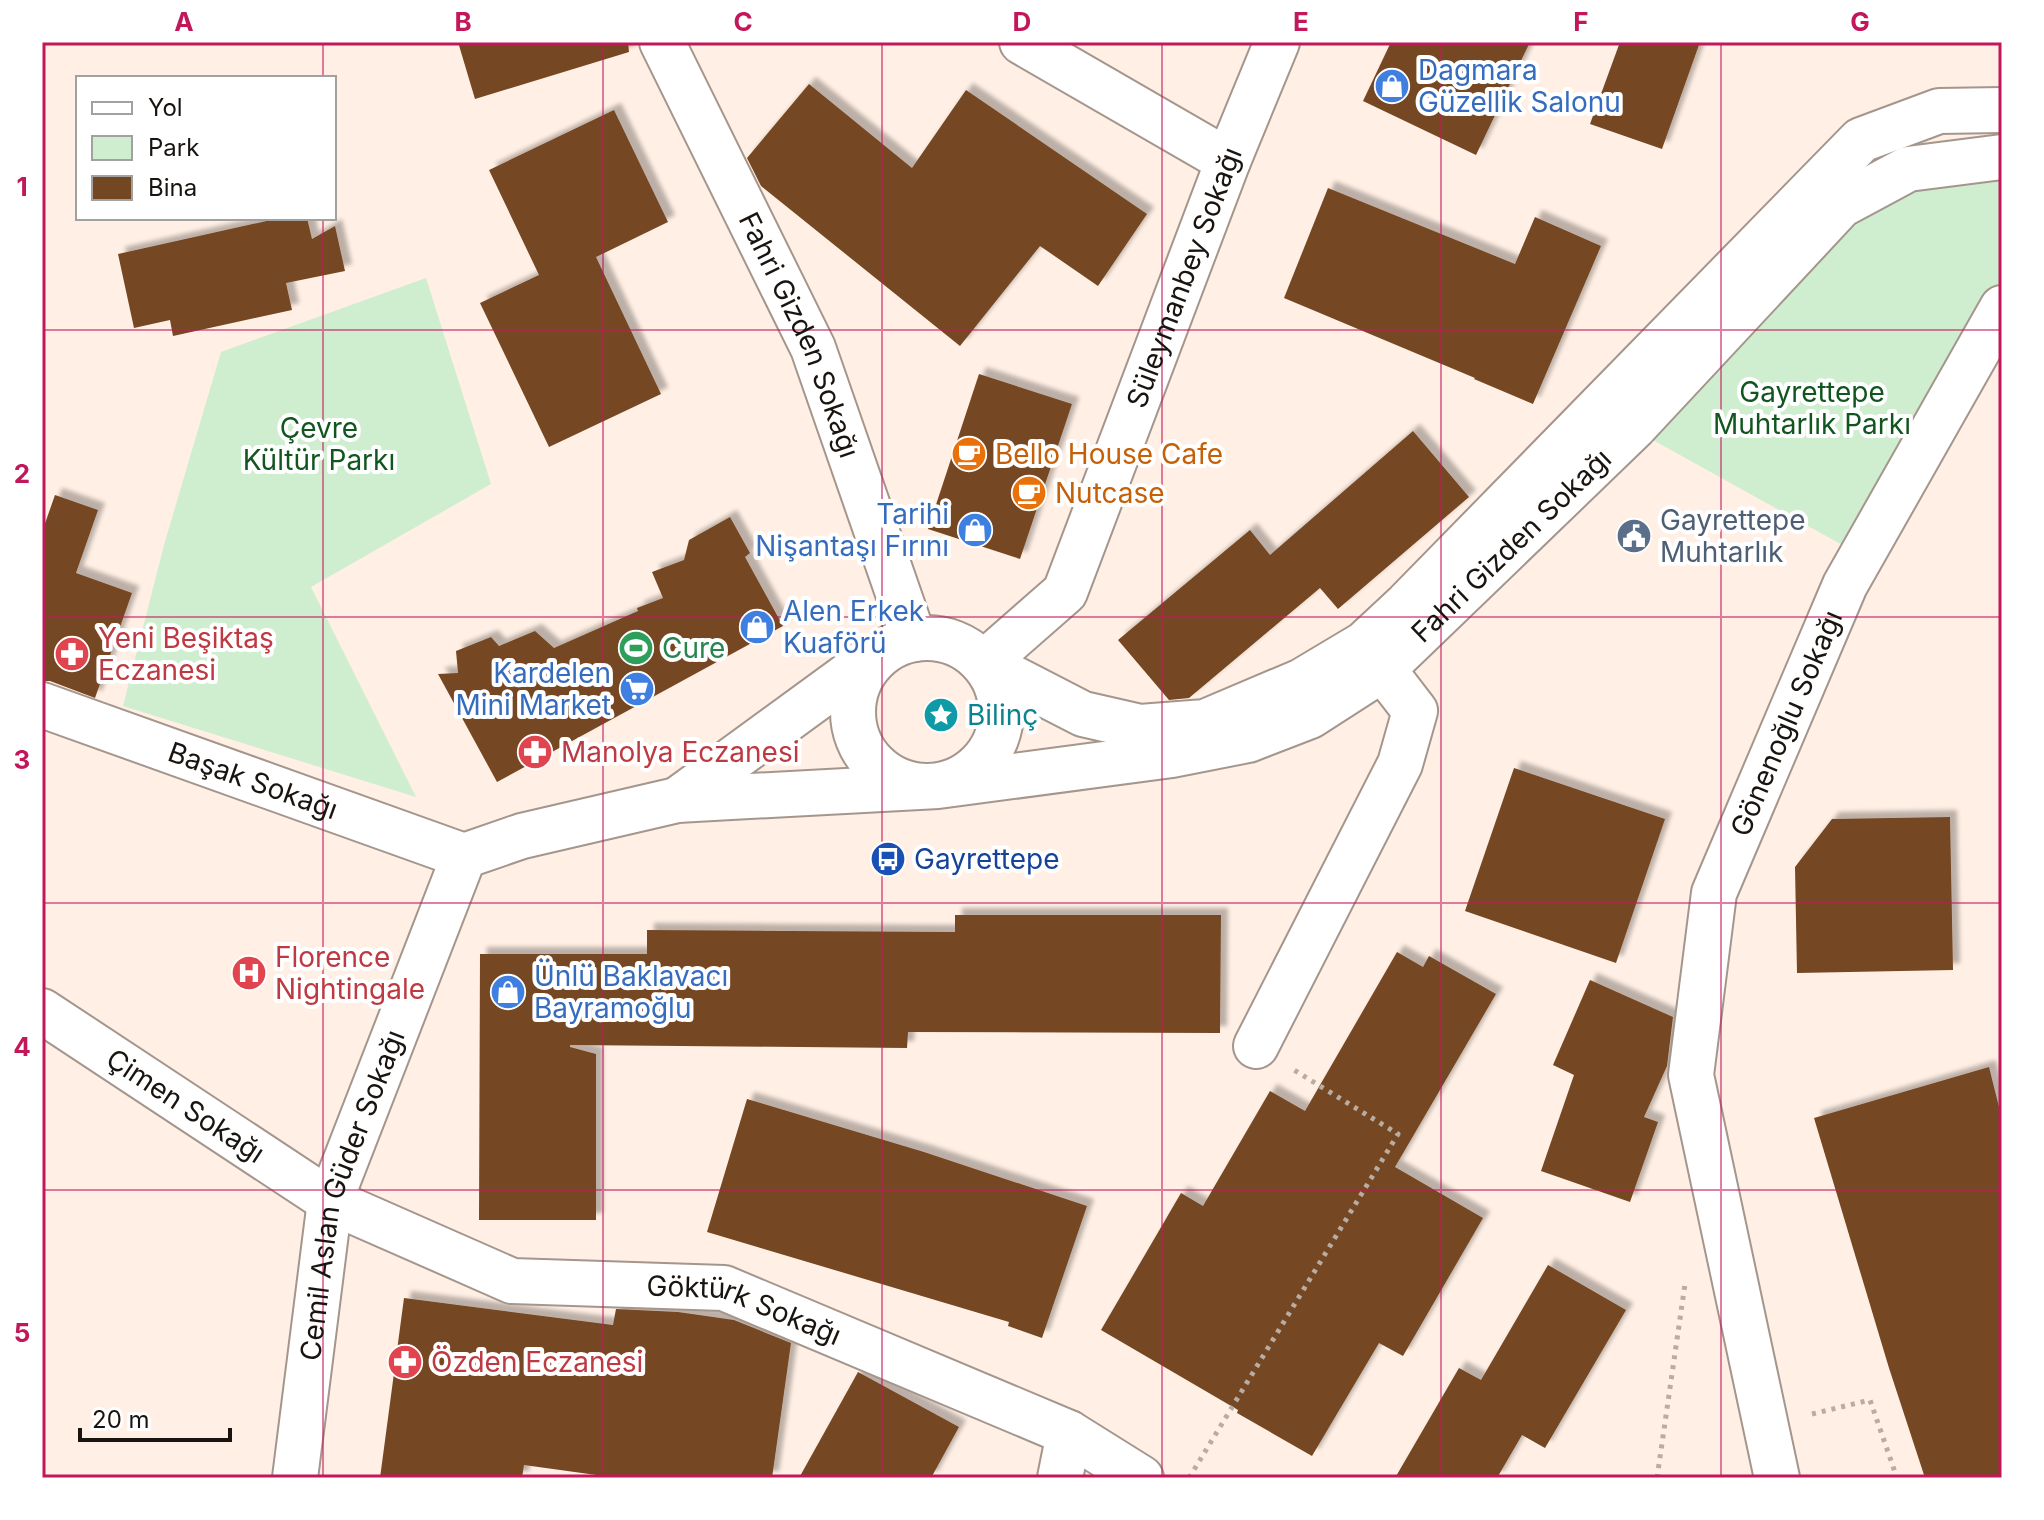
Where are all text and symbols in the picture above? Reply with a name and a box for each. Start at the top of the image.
text: A [174,6,194,37]
text: B [454,6,472,37]
text: C [733,6,753,37]
text: D [1013,6,1031,37]
text: E [1293,6,1309,37]
text: F [1573,6,1589,37]
text: G [1850,6,1870,37]
place label: Dagmara Güzellik Salonu [1418,53,1621,119]
shop icon: Dagmara Güzellik Salonu [1373,67,1411,105]
legend [76,76,336,220]
text: Yol [148,93,183,122]
text: Park [148,133,199,162]
street label: Süleymanbey Sokağı [1119,142,1249,413]
text: 1 [16,171,28,202]
text: Bina [148,173,197,202]
street label: Fahri Gizden Sokağı [732,207,867,462]
park label: Gayrettepe Muhtarlık Parkı [1713,375,1911,441]
park label: Çevre Kültür Parkı [243,411,395,477]
cafe icon: Bello House Cafe [950,435,988,473]
place label: Bello House Cafe [995,437,1223,471]
street label: Fahri Gizden Sokağı [1404,441,1618,649]
text: 2 [14,458,30,489]
cafe icon: Nutcase [1010,474,1048,512]
place label: Nutcase [1055,476,1165,510]
place label: Tarihi Nişantaşı Fırını [755,497,949,563]
place label: Gayrettepe Muhtarlık [1660,503,1806,569]
shop icon: Tarihi Nişantaşı Fırını [956,511,994,549]
public building icon: Gayrettepe Muhtarlık [1615,517,1653,555]
place label: Alen Erkek Kuaförü [783,594,924,660]
street label: Gönenoğlu Sokağı [1723,605,1849,841]
shop icon: Alen Erkek Kuaförü [738,608,776,646]
place label: Yeni Beşiktaş Eczanesi [98,621,274,687]
sports icon: Cure [617,629,655,667]
place label: Cure [662,631,725,665]
pharmacy icon: Yeni Beşiktaş Eczanesi [53,635,91,673]
place label: Kardelen Mini Market [456,656,611,722]
supermarket icon: Kardelen Mini Market [618,670,656,708]
place icon: Bilinç [922,696,960,734]
place label: Bilinç [967,698,1038,732]
pharmacy icon: Manolya Eczanesi [516,733,554,771]
street label: Başak Sokağı [164,735,342,826]
place label: Manolya Eczanesi [561,735,800,769]
text: 3 [14,744,30,775]
bus stop icon: Gayrettepe [869,840,907,878]
place label: Gayrettepe [914,842,1060,876]
place label: Florence Nightingale [275,940,425,1006]
hospital icon: Florence Nightingale [230,954,268,992]
place label: Ünlü Baklavacı Bayramoğlu [534,959,728,1025]
shop icon: Ünlü Baklavacı Bayramoğlu [489,973,527,1011]
street label: Cemil Aslan Güder Sokağı [293,1025,412,1363]
text: 4 [13,1031,31,1062]
street label: Çimen Sokağı [100,1041,271,1170]
street label: Göktürk Sokağı [646,1268,846,1352]
text: 5 [14,1317,30,1348]
pharmacy icon: Özden Eczanesi [386,1343,424,1381]
place label: Özden Eczanesi [431,1345,643,1379]
scale bar [80,1392,230,1442]
text: 20 m [92,1405,150,1434]

